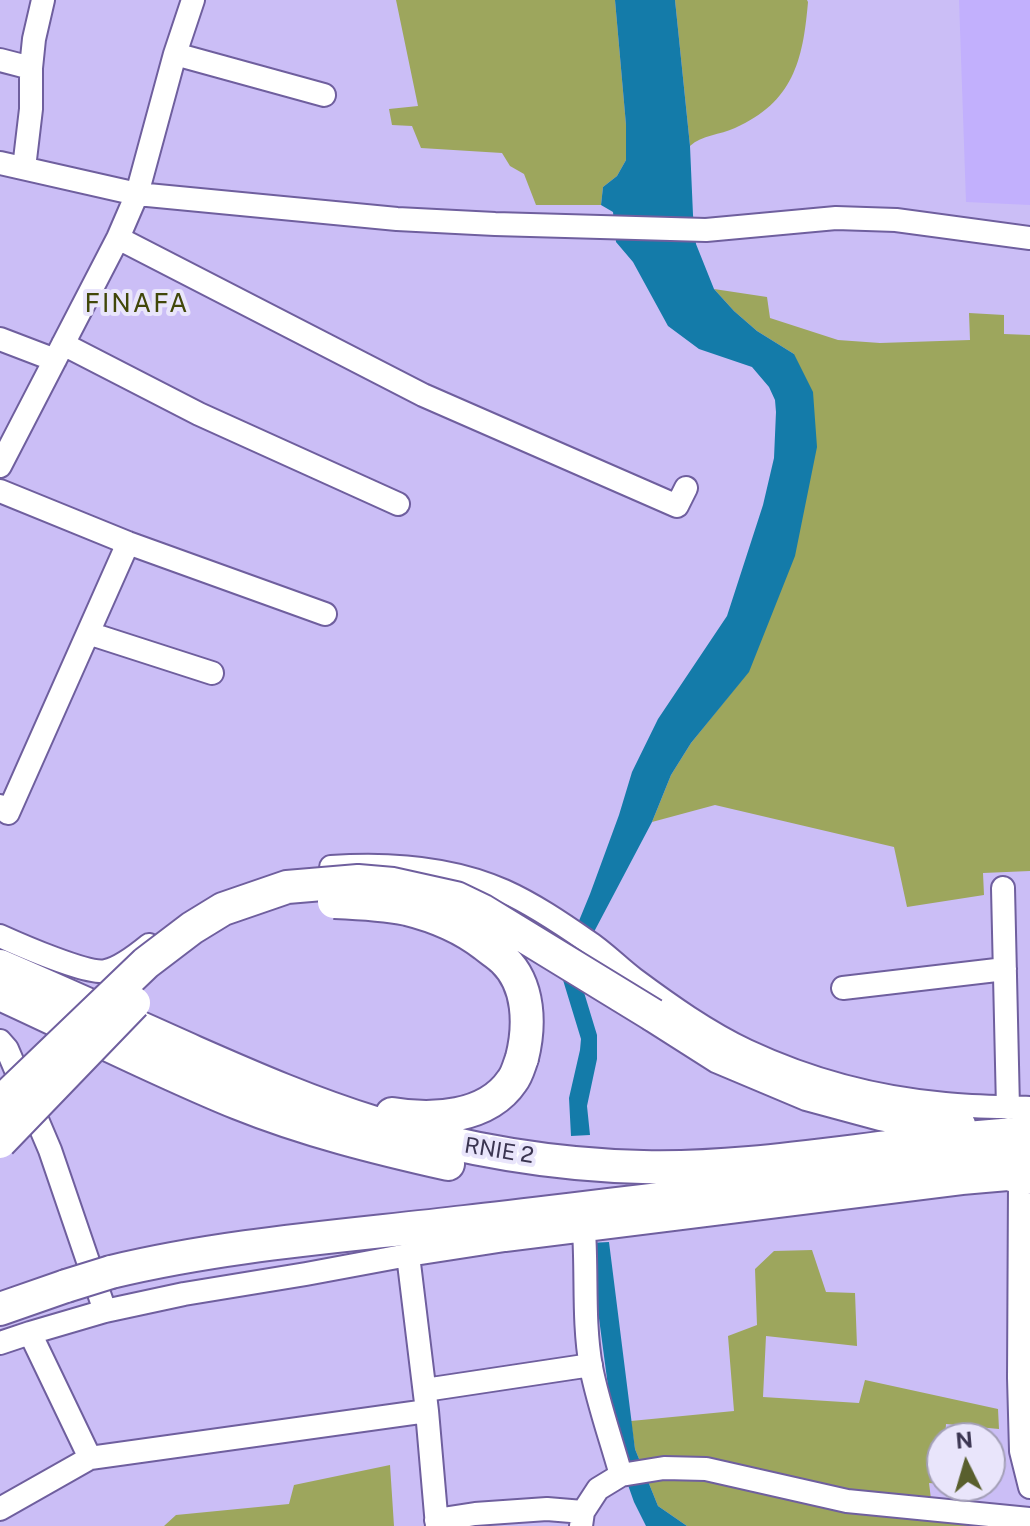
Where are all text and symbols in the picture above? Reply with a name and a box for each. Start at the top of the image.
district label: FINAFA [84,288,190,320]
street label: RNIE 2 [462,1133,536,1169]
north arrow [926,1422,1006,1502]
text: N [954,1426,974,1454]

